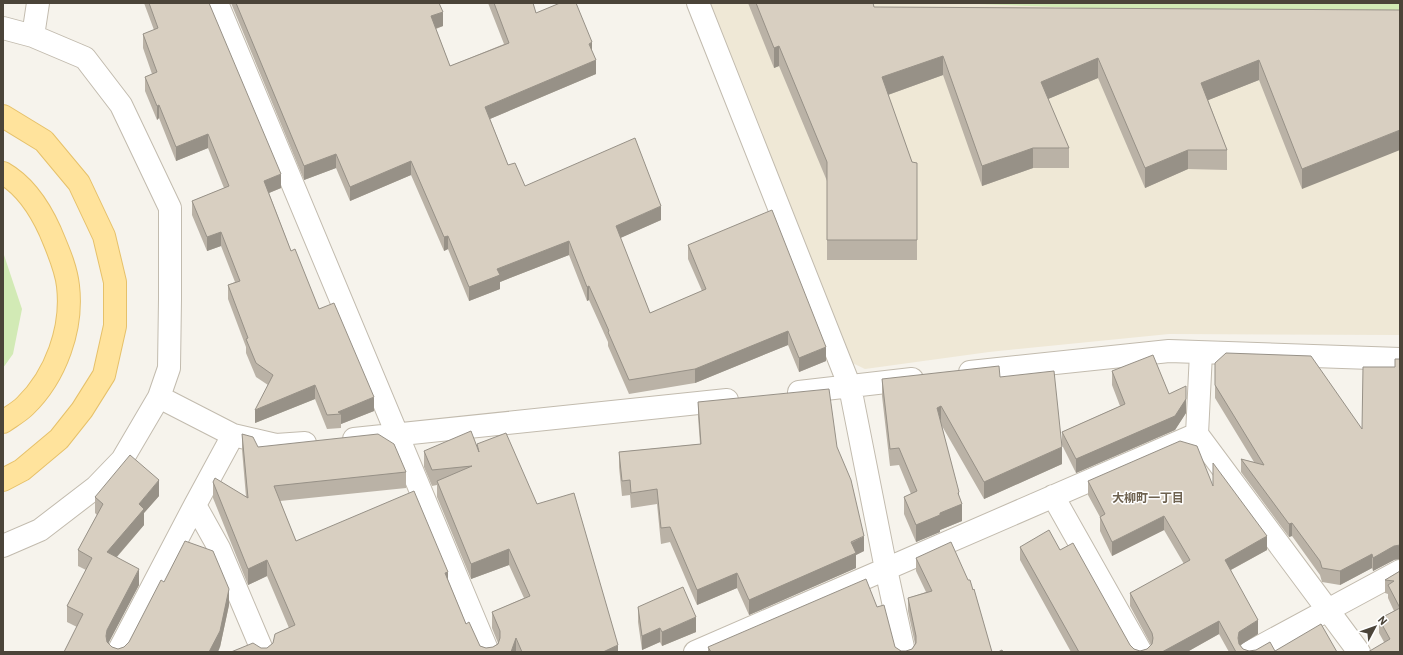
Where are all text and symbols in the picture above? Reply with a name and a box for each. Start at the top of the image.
district label: 大柳町一丁目 [1112,490,1184,504]
north arrow [1355,607,1395,647]
text: N [1376,613,1390,627]

